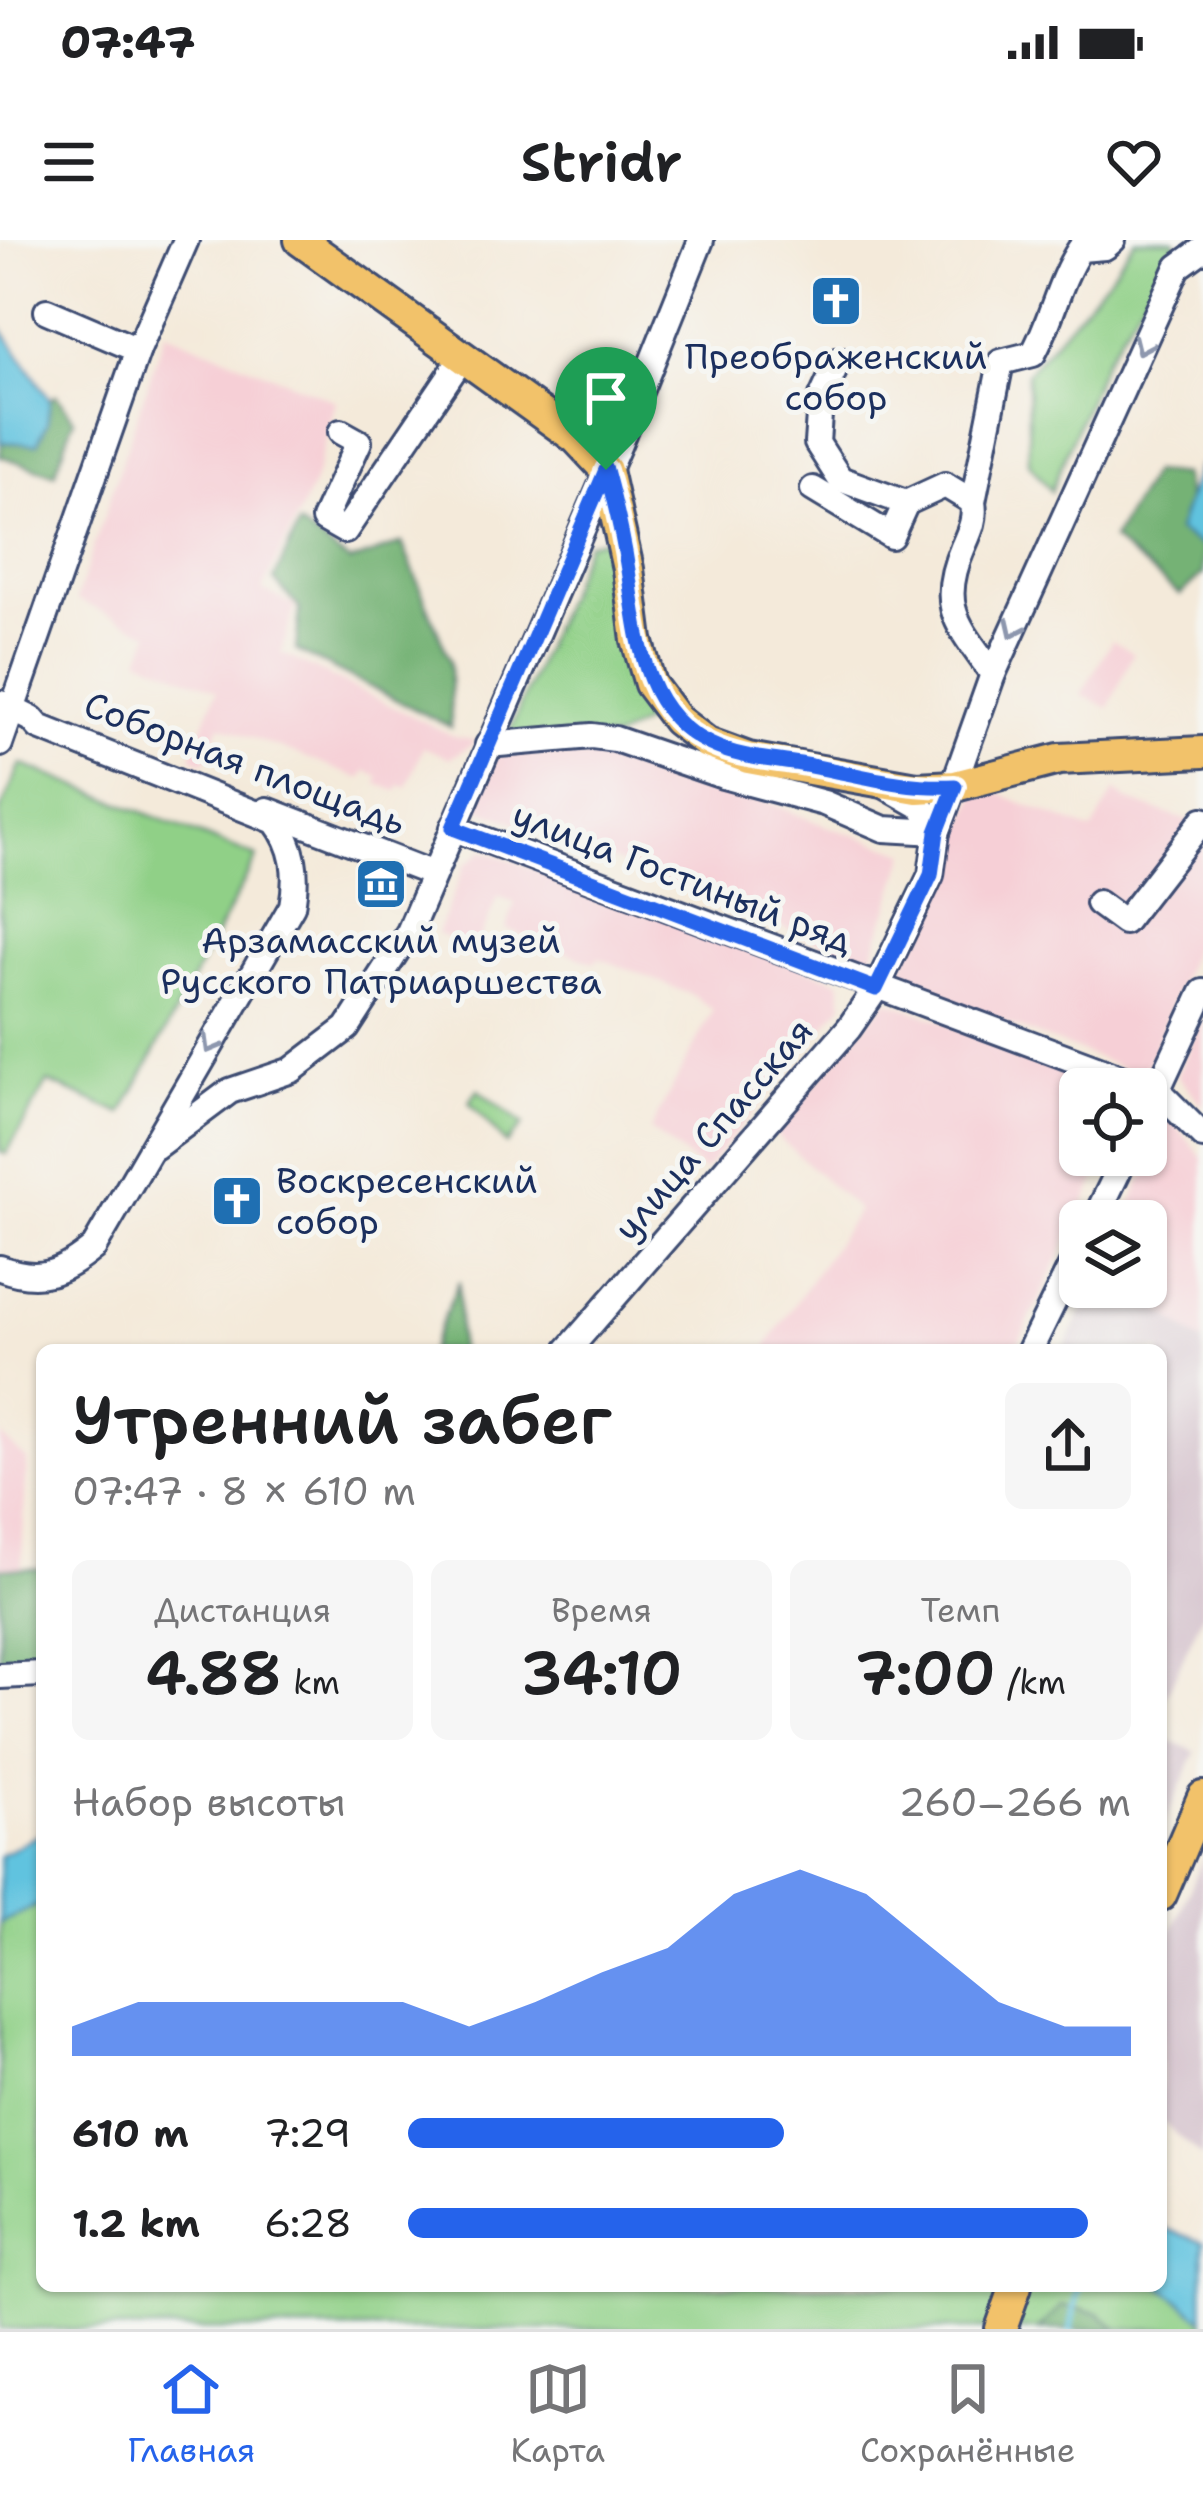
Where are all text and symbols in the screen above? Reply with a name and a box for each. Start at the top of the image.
text: 07:47 [60,12,195,72]
text: Stridr [521,126,682,198]
icon: menu [36,129,102,195]
icon: heart [1101,129,1167,195]
church icon: Преображенский собор [808,273,864,329]
place label: Преображенский собор [685,332,987,422]
one-way arrow [1133,334,1157,355]
pin [555,347,657,470]
icon: arrive [573,365,639,431]
one-way arrow [1005,617,1028,638]
street label: Соборная площадь [77,680,412,847]
street label: улица Гостиный ряд [505,790,860,965]
museum icon: Арзамасский музей Русского Патриаршества [353,856,409,912]
place label: Арзамасский музей Русского Патриаршества [160,916,602,1006]
street label: улица Спасская [603,1007,824,1251]
one-way arrow [202,1033,225,1054]
map controls [1059,1068,1167,1308]
button: locate [1059,1068,1167,1176]
place label: Воскресенский собор [276,1156,538,1246]
church icon: Воскресенский собор [209,1173,265,1229]
button: layers [1059,1200,1167,1308]
text: Утренний забег [72,1376,612,1464]
button: share [1005,1383,1131,1509]
text: 07:47 · 8 × 610 m [72,1465,416,1517]
text: Дистанция [154,1588,331,1633]
text: Время [551,1588,652,1633]
text: Темп [921,1588,1000,1633]
text: 4.88 [145,1633,282,1713]
text: 34:10 [521,1633,682,1713]
text: 7:00 [855,1633,996,1713]
text: km [282,1660,340,1705]
text: /km [996,1660,1066,1705]
text: Набор высоты [72,1776,346,1828]
text: 260–266 m [898,1776,1131,1828]
text: 610 m [72,2107,189,2159]
text: 7:29 [264,2107,351,2159]
text: 1.2 km [72,2197,200,2249]
text: 6:28 [264,2197,352,2249]
tab: Главная [128,2356,255,2473]
tab: Карта [510,2356,605,2473]
tab: Сохранённые [860,2356,1076,2473]

